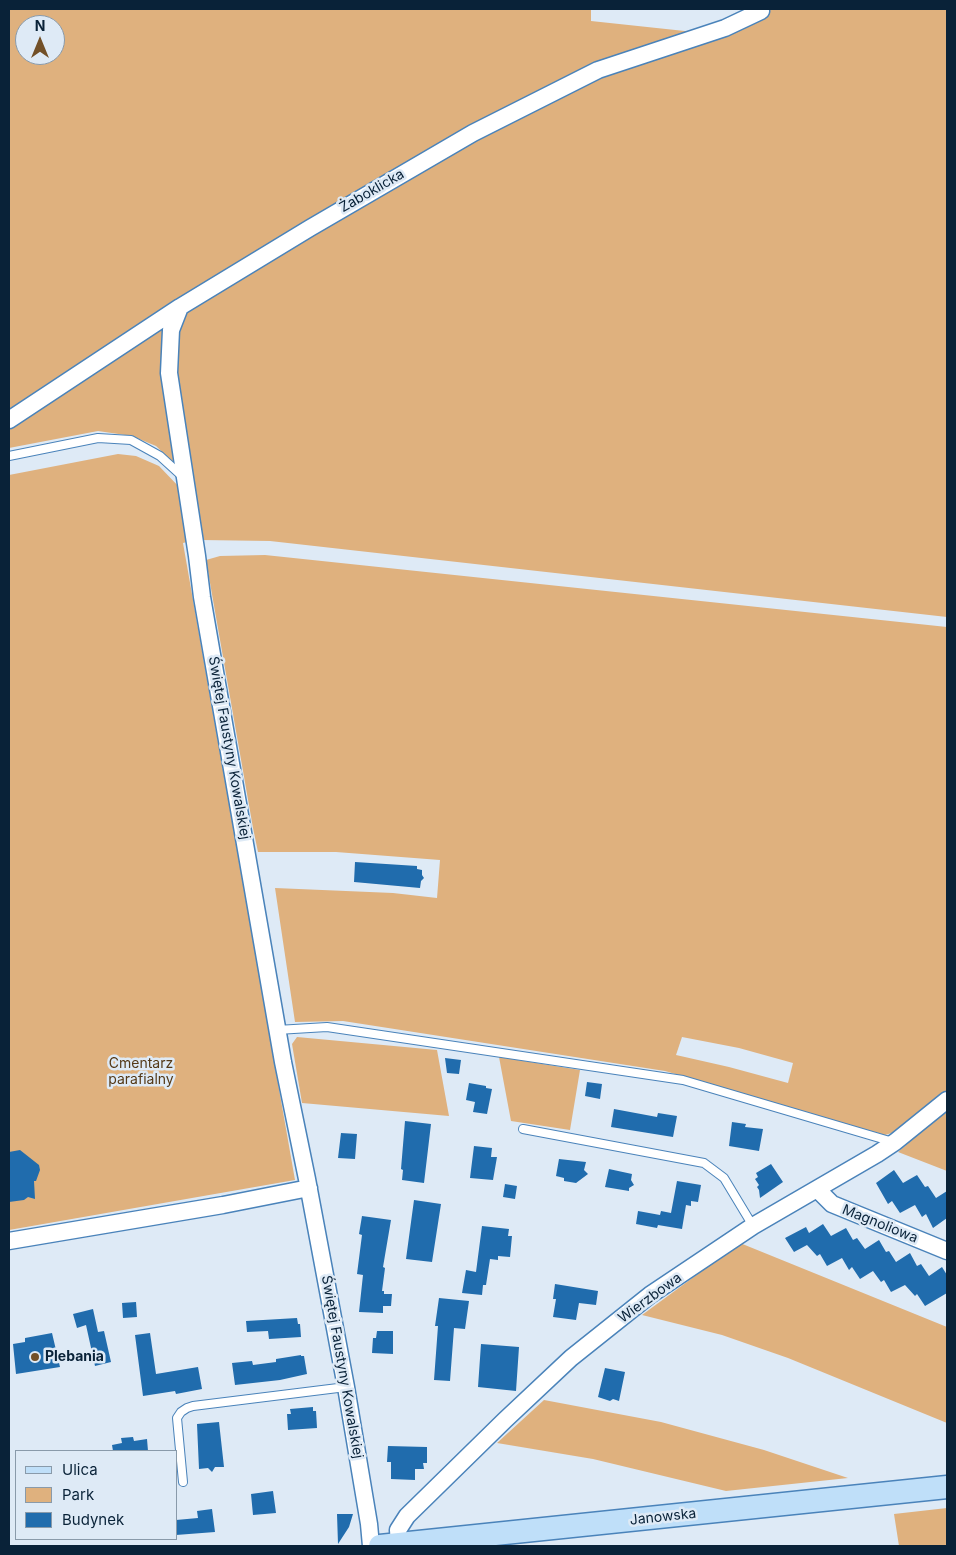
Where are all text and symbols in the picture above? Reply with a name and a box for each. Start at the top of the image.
north arrow [15,15,65,65]
text: N [35,17,45,34]
street label: Żaboklicka [337,166,407,216]
street label: Świętej Faustyny Kowalskiej [205,655,253,841]
park label: Cmentarz parafialny [108,1056,174,1088]
street label: Magnoliowa [840,1201,920,1247]
street label: Wierzbowa [615,1269,685,1327]
street label: Świętej Faustyny Kowalskiej [318,1274,366,1460]
place label: Plebania [45,1349,104,1365]
marker: Plebania [29,1351,41,1363]
legend [15,1450,178,1540]
text: Ulica [62,1460,98,1479]
text: Park [62,1485,94,1504]
street label: Janowska [629,1505,697,1529]
text: Budynek [62,1510,124,1529]

